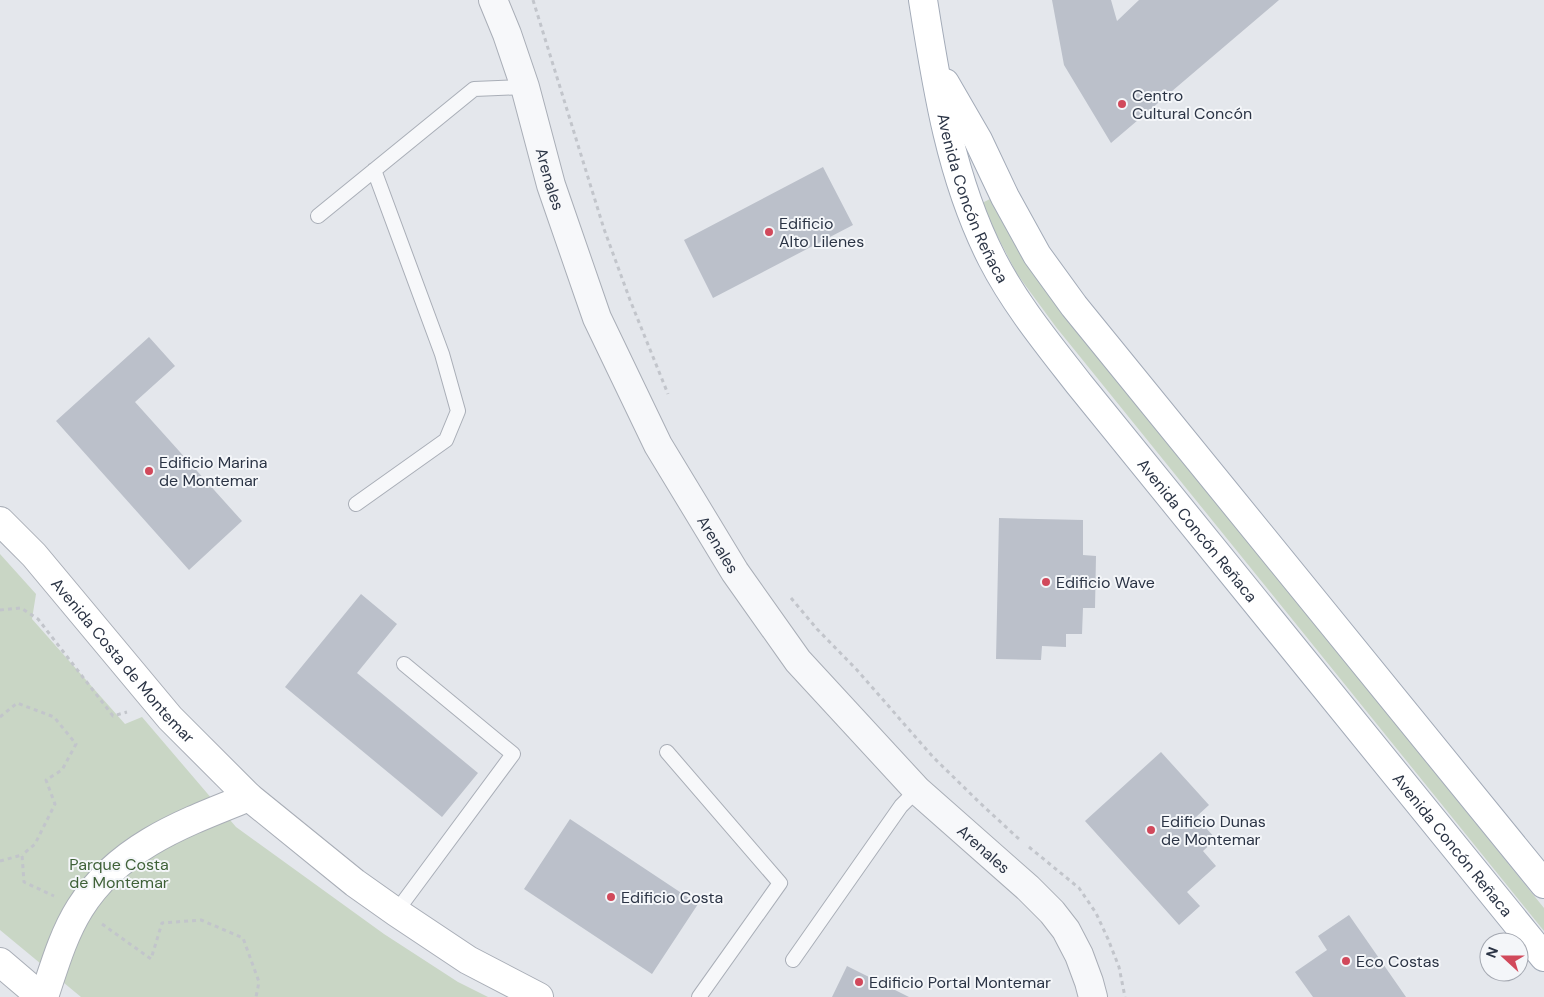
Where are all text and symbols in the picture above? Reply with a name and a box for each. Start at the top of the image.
place label: Centro Cultural Concón [1132,85,1252,124]
marker: Centro Cultural Concón [1116,98,1128,110]
street label: Avenida Concón Reñaca [932,111,1013,287]
street label: Arenales [531,146,569,213]
place label: Edificio Alto Lilenes [779,213,864,252]
marker: Edificio Alto Lilenes [763,226,775,238]
place label: Edificio Marina de Montemar [159,452,267,491]
street label: Avenida Concón Reñaca [1133,454,1262,607]
marker: Edificio Marina de Montemar [143,465,155,477]
street label: Arenales [692,512,743,577]
place label: Edificio Wave [1056,572,1155,593]
street label: Avenida Costa de Montemar [46,574,199,748]
marker: Edificio Wave [1040,576,1052,588]
street label: Avenida Concón Reñaca [1388,769,1517,921]
place label: Edificio Dunas de Montemar [1161,811,1266,850]
street label: Arenales [953,820,1014,878]
marker: Edificio Dunas de Montemar [1145,824,1157,836]
park label: Parque Costa de Montemar [69,854,169,893]
place label: Edificio Costa [621,887,723,908]
marker: Edificio Costa [605,891,617,903]
north arrow [1479,932,1529,982]
text: N [1482,944,1502,960]
place label: Eco Costas [1356,951,1440,972]
marker: Eco Costas [1340,955,1352,967]
place label: Edificio Portal Montemar [869,972,1051,993]
marker: Edificio Portal Montemar [853,976,865,988]

